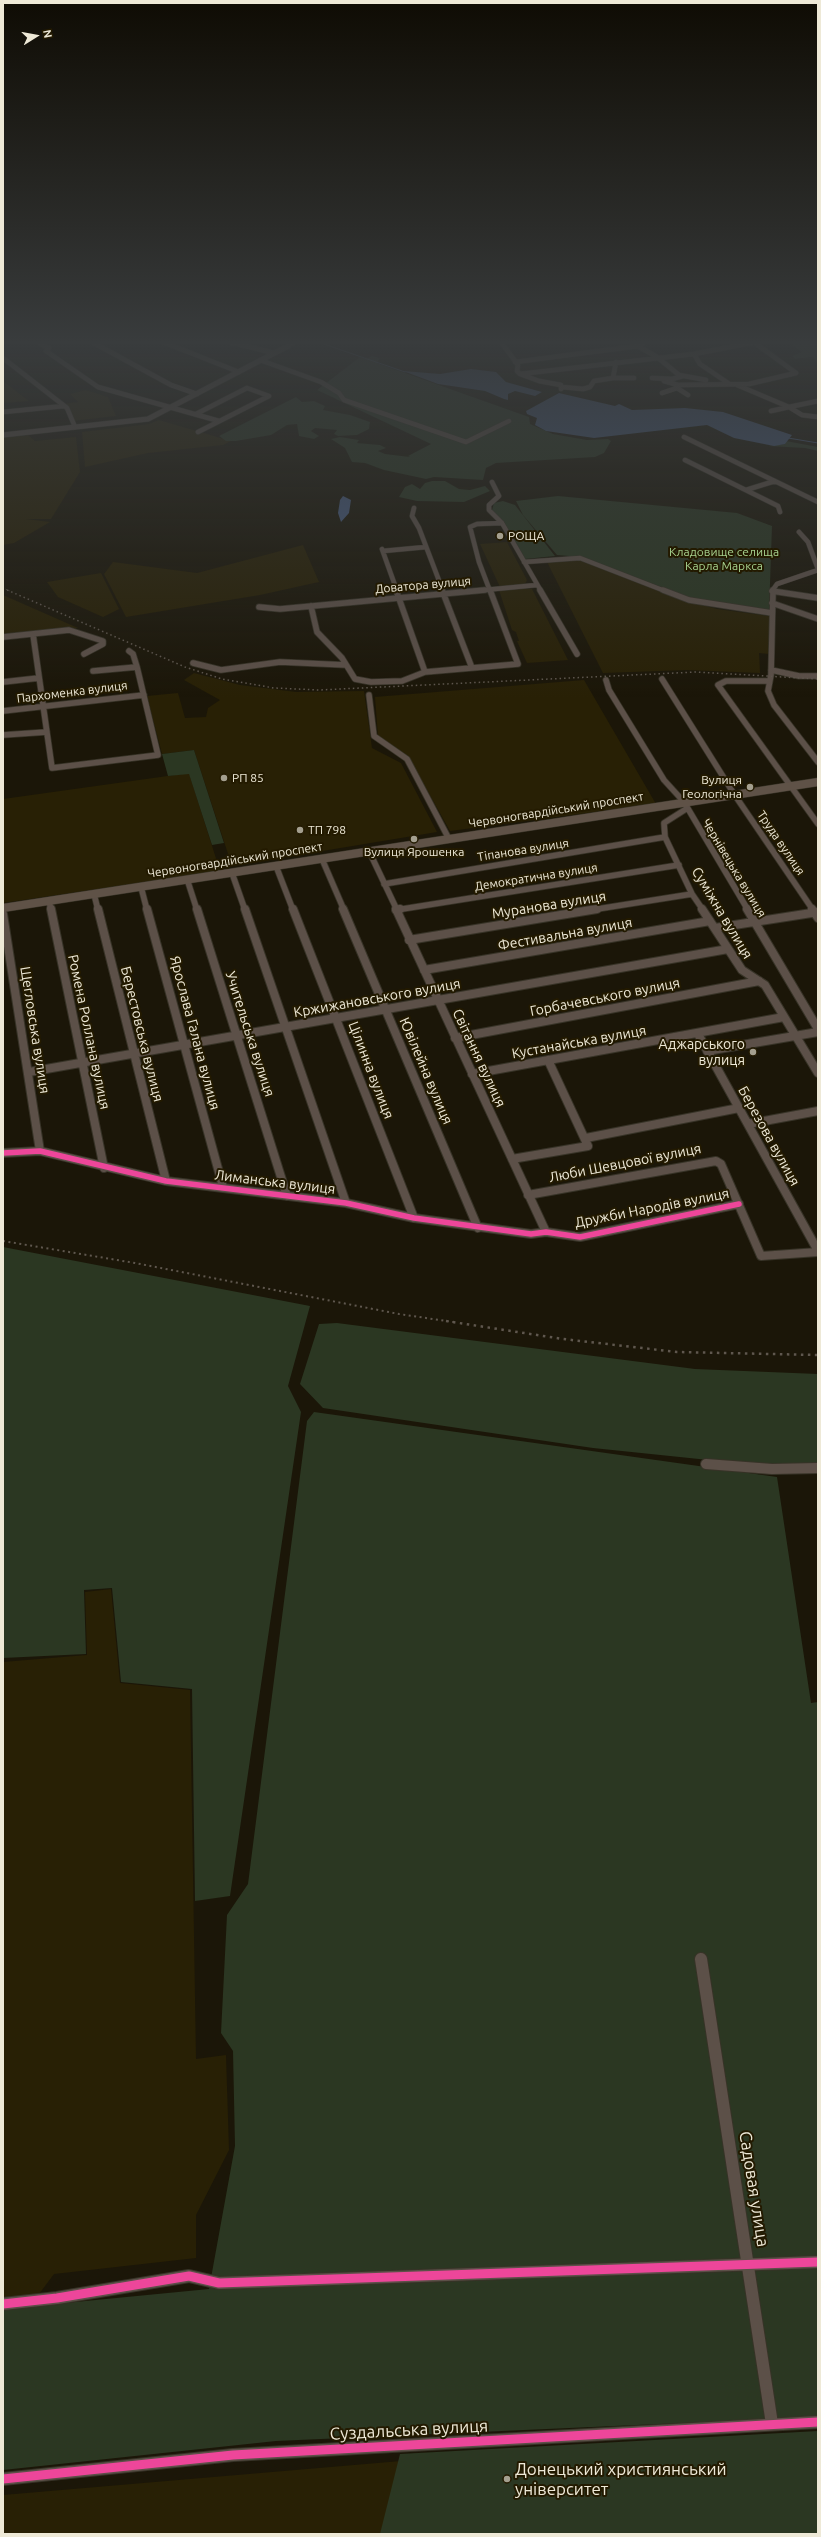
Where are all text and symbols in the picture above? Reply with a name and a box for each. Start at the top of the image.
north arrow [16,16,56,56]
text: N [41,29,54,39]
place label: РОЩА [508,529,544,543]
marker: РОЩА [495,531,505,541]
park label: Кладовище селища Карла Маркса [669,545,779,573]
street label: Доватора вулиця [374,574,472,596]
street label: Пархоменка вулиця [16,678,128,706]
place label: РП 85 [232,771,264,785]
marker: РП 85 [219,773,229,783]
place label: Вулиця Геологічна [682,773,742,801]
marker: Вулиця Геологічна [745,782,755,792]
street label: Червоногвардійський проспект [468,789,644,831]
street label: Труда вулиця [754,808,808,878]
street label: Чернівецька вулиця [699,816,769,920]
place label: ТП 798 [308,823,346,837]
marker: ТП 798 [295,825,305,835]
marker: Вулиця Ярошенка [409,834,419,844]
street label: Тіпанова вулиця [476,836,570,864]
street label: Червоногвардійський проспект [147,839,323,881]
place label: Вулиця Ярошенка [364,845,464,859]
street label: Демократична вулиця [473,860,599,894]
street label: Суміжна вулиця [688,864,756,962]
street label: Муранова вулиця [491,888,607,922]
street label: Фестивальна вулиця [496,914,634,954]
street label: Ромена Роллана вулиця [64,953,114,1111]
street label: Ярослава Галана вулиця [166,954,224,1112]
street label: Щегловська вулиця [17,965,53,1095]
street label: Берестовська вулиця [117,965,167,1103]
street label: Учительська вулиця [222,969,278,1099]
street label: Горбачевського вулиця [529,974,681,1020]
street label: Кржижановського вулиця [292,975,462,1021]
street label: Світання вулиця [449,1006,509,1110]
street label: Ювілейна вулиця [396,1015,456,1127]
street label: Цілинна вулиця [345,1019,397,1121]
street label: Кустанайська вулиця [510,1022,648,1062]
place label: Аджарського вулиця [659,1036,745,1068]
marker: Аджарського вулиця [748,1047,758,1057]
street label: Березова вулиця [735,1083,803,1189]
street label: Люби Шевцової вулиця [547,1140,703,1186]
street label: Лиманська вулиця [214,1166,336,1198]
street label: Дружби Народів вулиця [573,1185,731,1231]
street label: Садовая улица [735,2130,773,2248]
street label: Суздальська вулиця [329,2416,489,2444]
place label: Донецький християнський університет [515,2459,727,2499]
marker: Донецький християнський університет [502,2474,512,2484]

